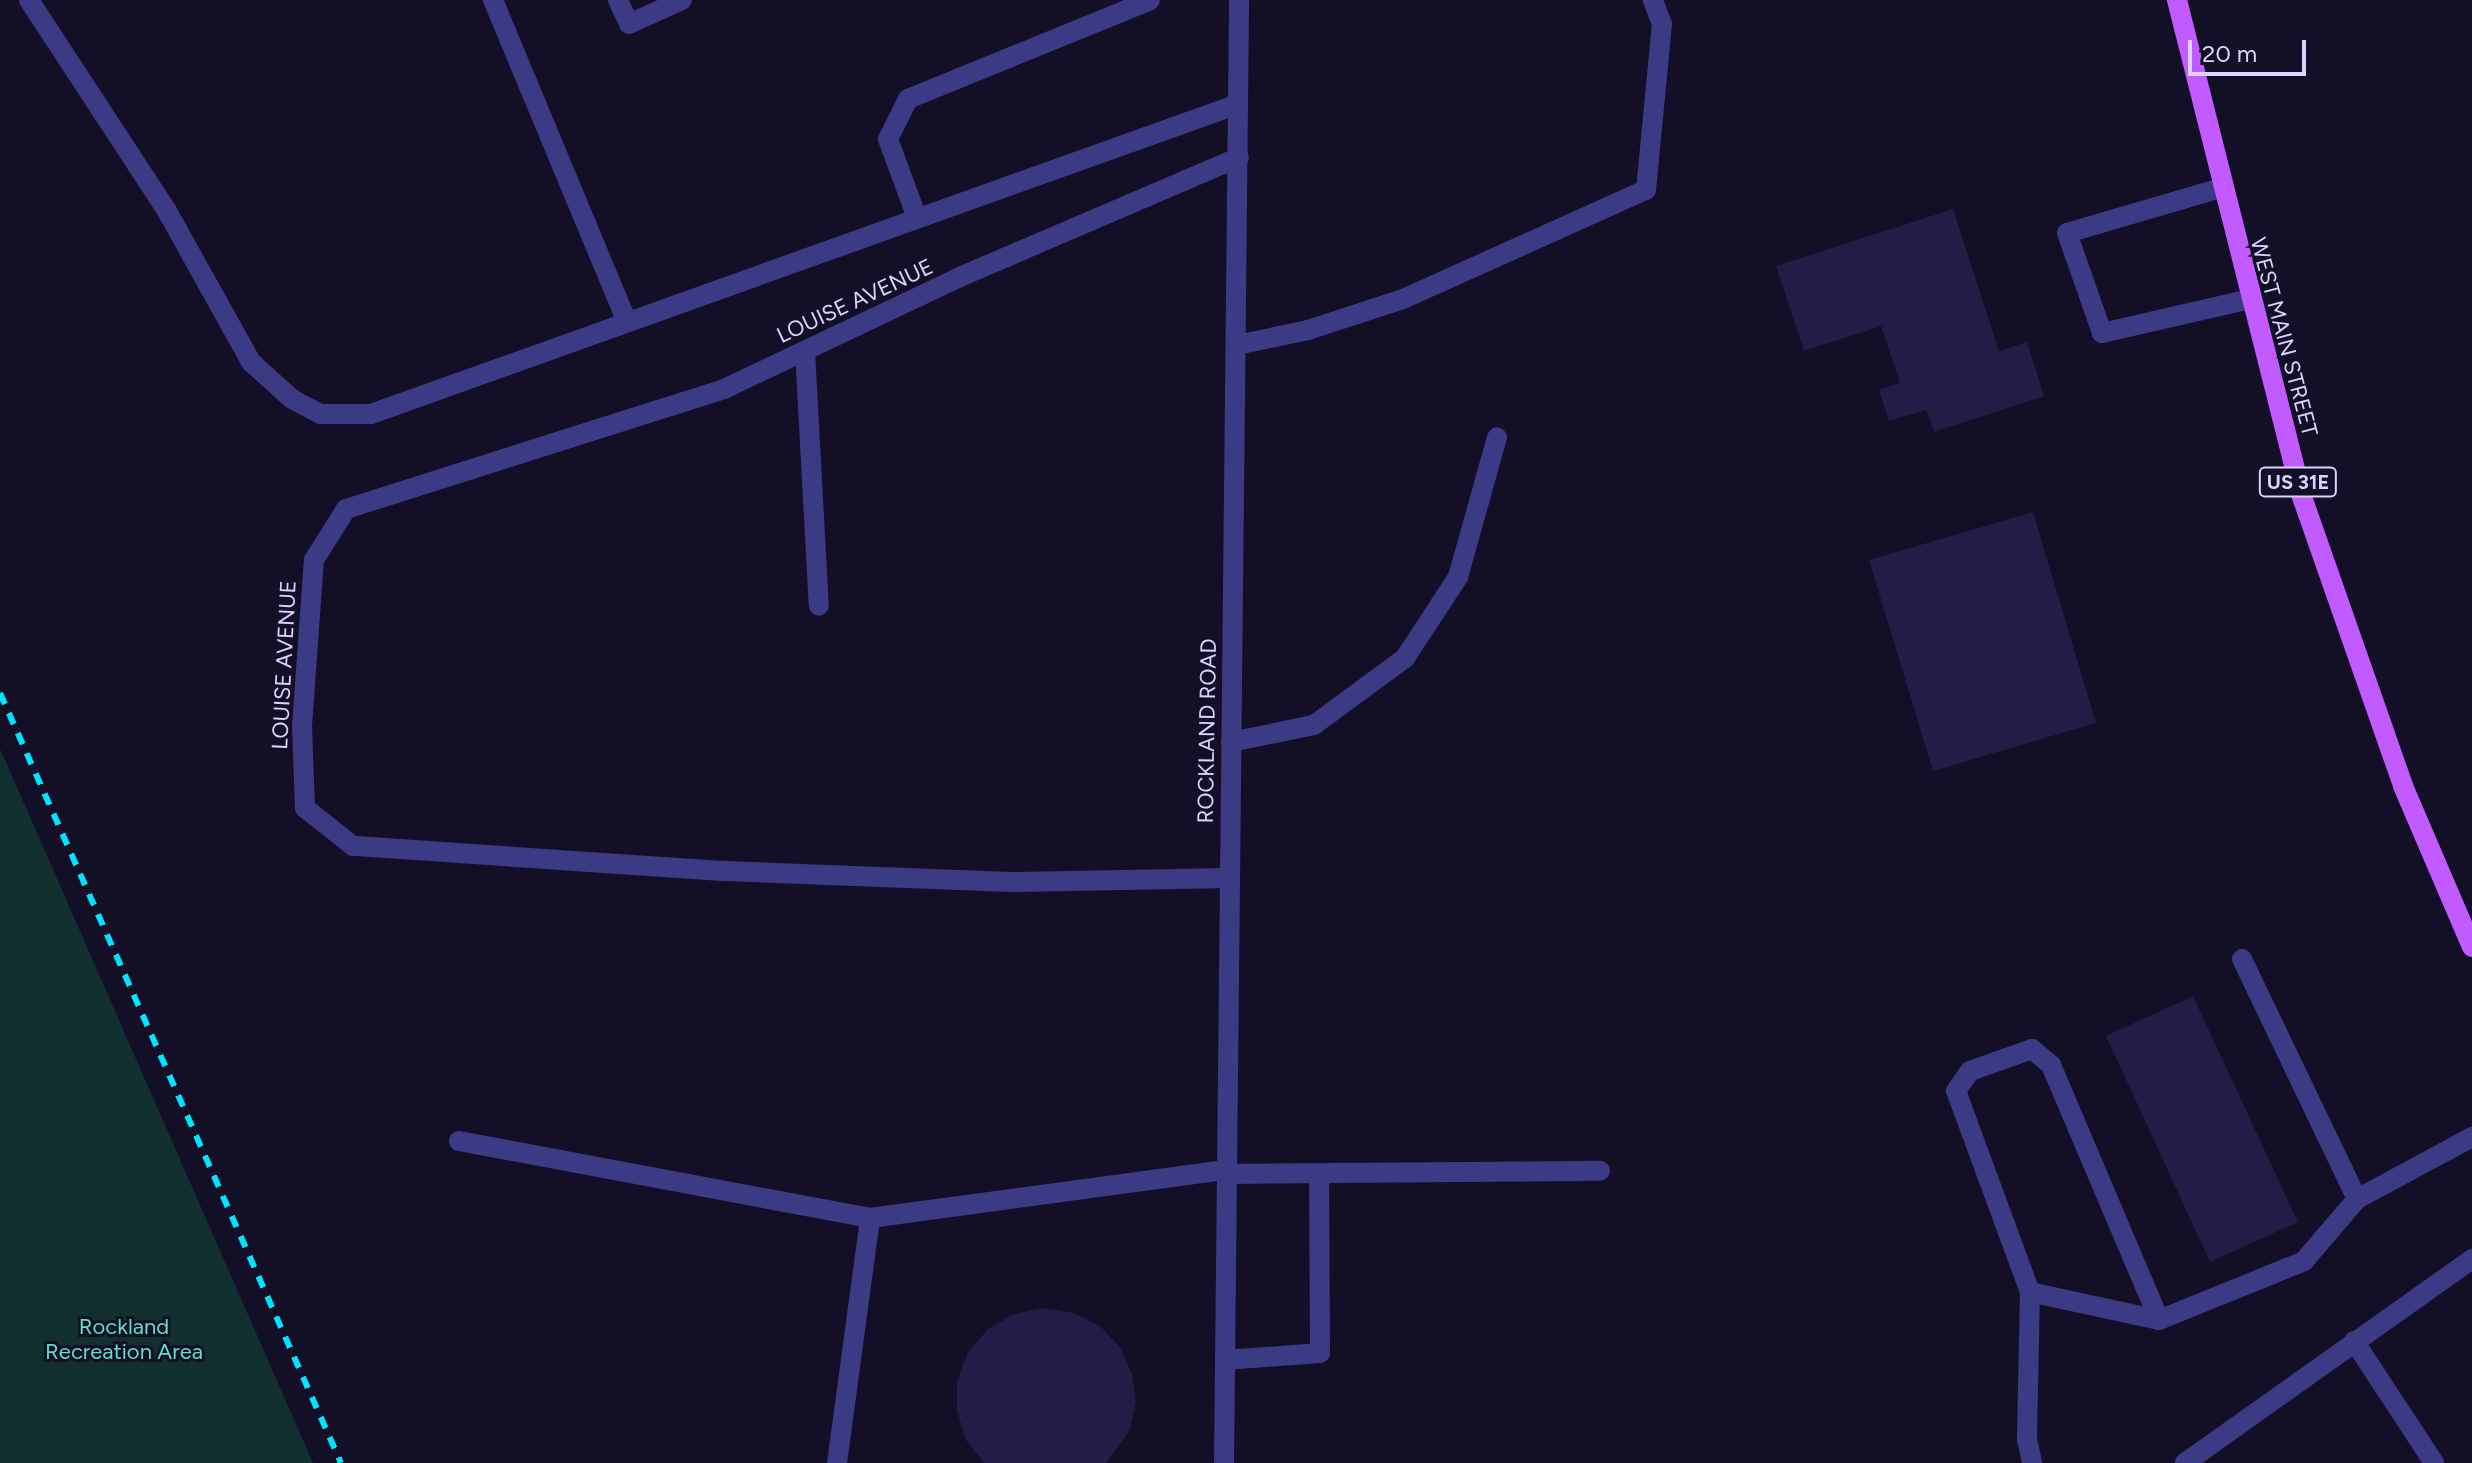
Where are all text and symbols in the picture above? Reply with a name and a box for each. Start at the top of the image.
scale bar [2192,24,2310,74]
text: 20 m [2202,39,2257,68]
street label: WEST MAIN STREET [2245,235,2323,439]
street label: LOUISE AVENUE [773,253,937,349]
road number: US 31E [2258,466,2338,498]
street label: LOUISE AVENUE [266,580,302,750]
street label: ROCKLAND ROAD [1192,638,1222,824]
park label: Rockland Recreation Area [45,1313,203,1364]

